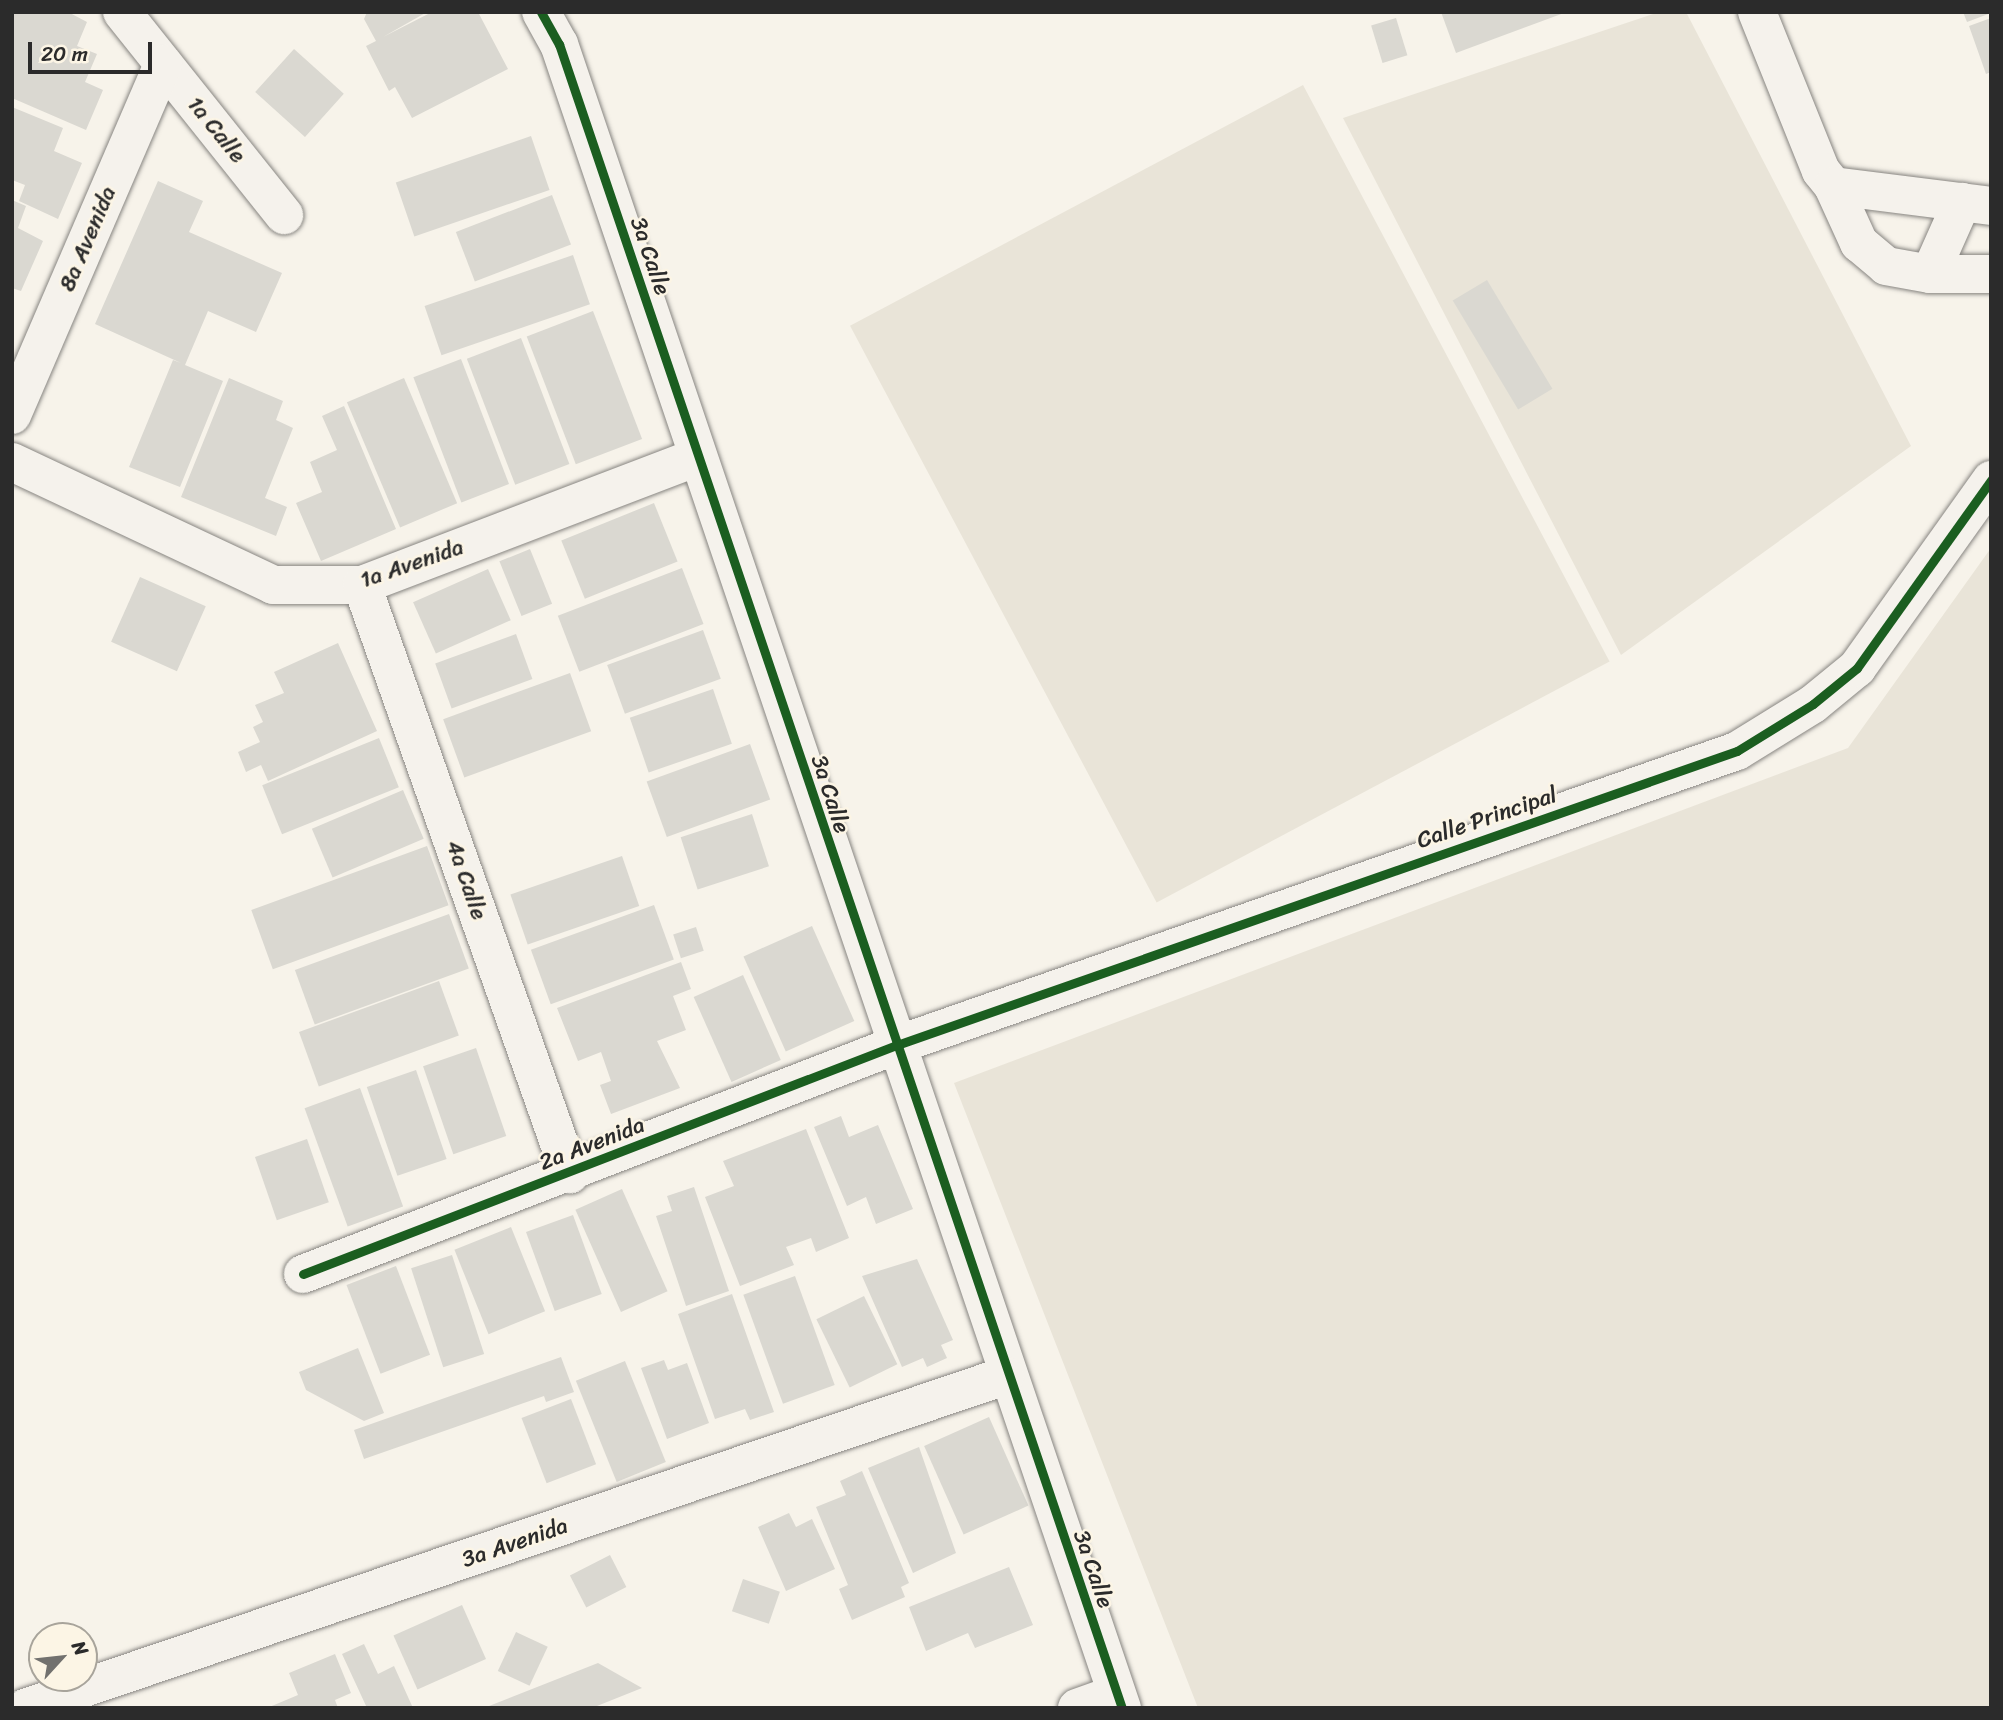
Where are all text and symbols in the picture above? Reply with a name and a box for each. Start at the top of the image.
scale bar [32,28,156,72]
text: 20 m [41,35,88,73]
street label: 1a Calle [181,91,251,169]
street label: 8a Avenida [54,182,122,296]
street label: 3a Calle [624,213,676,299]
street label: 1a Avenida [357,533,467,595]
street label: 3a Calle [804,751,856,837]
street label: Calle Principal [1413,781,1561,855]
street label: 4a Calle [439,836,493,924]
street label: 2a Avenida [535,1111,649,1177]
street label: 3a Avenida [458,1512,572,1574]
street label: 3a Calle [1067,1526,1119,1612]
north arrow [28,1622,98,1692]
text: N [63,1635,98,1661]

